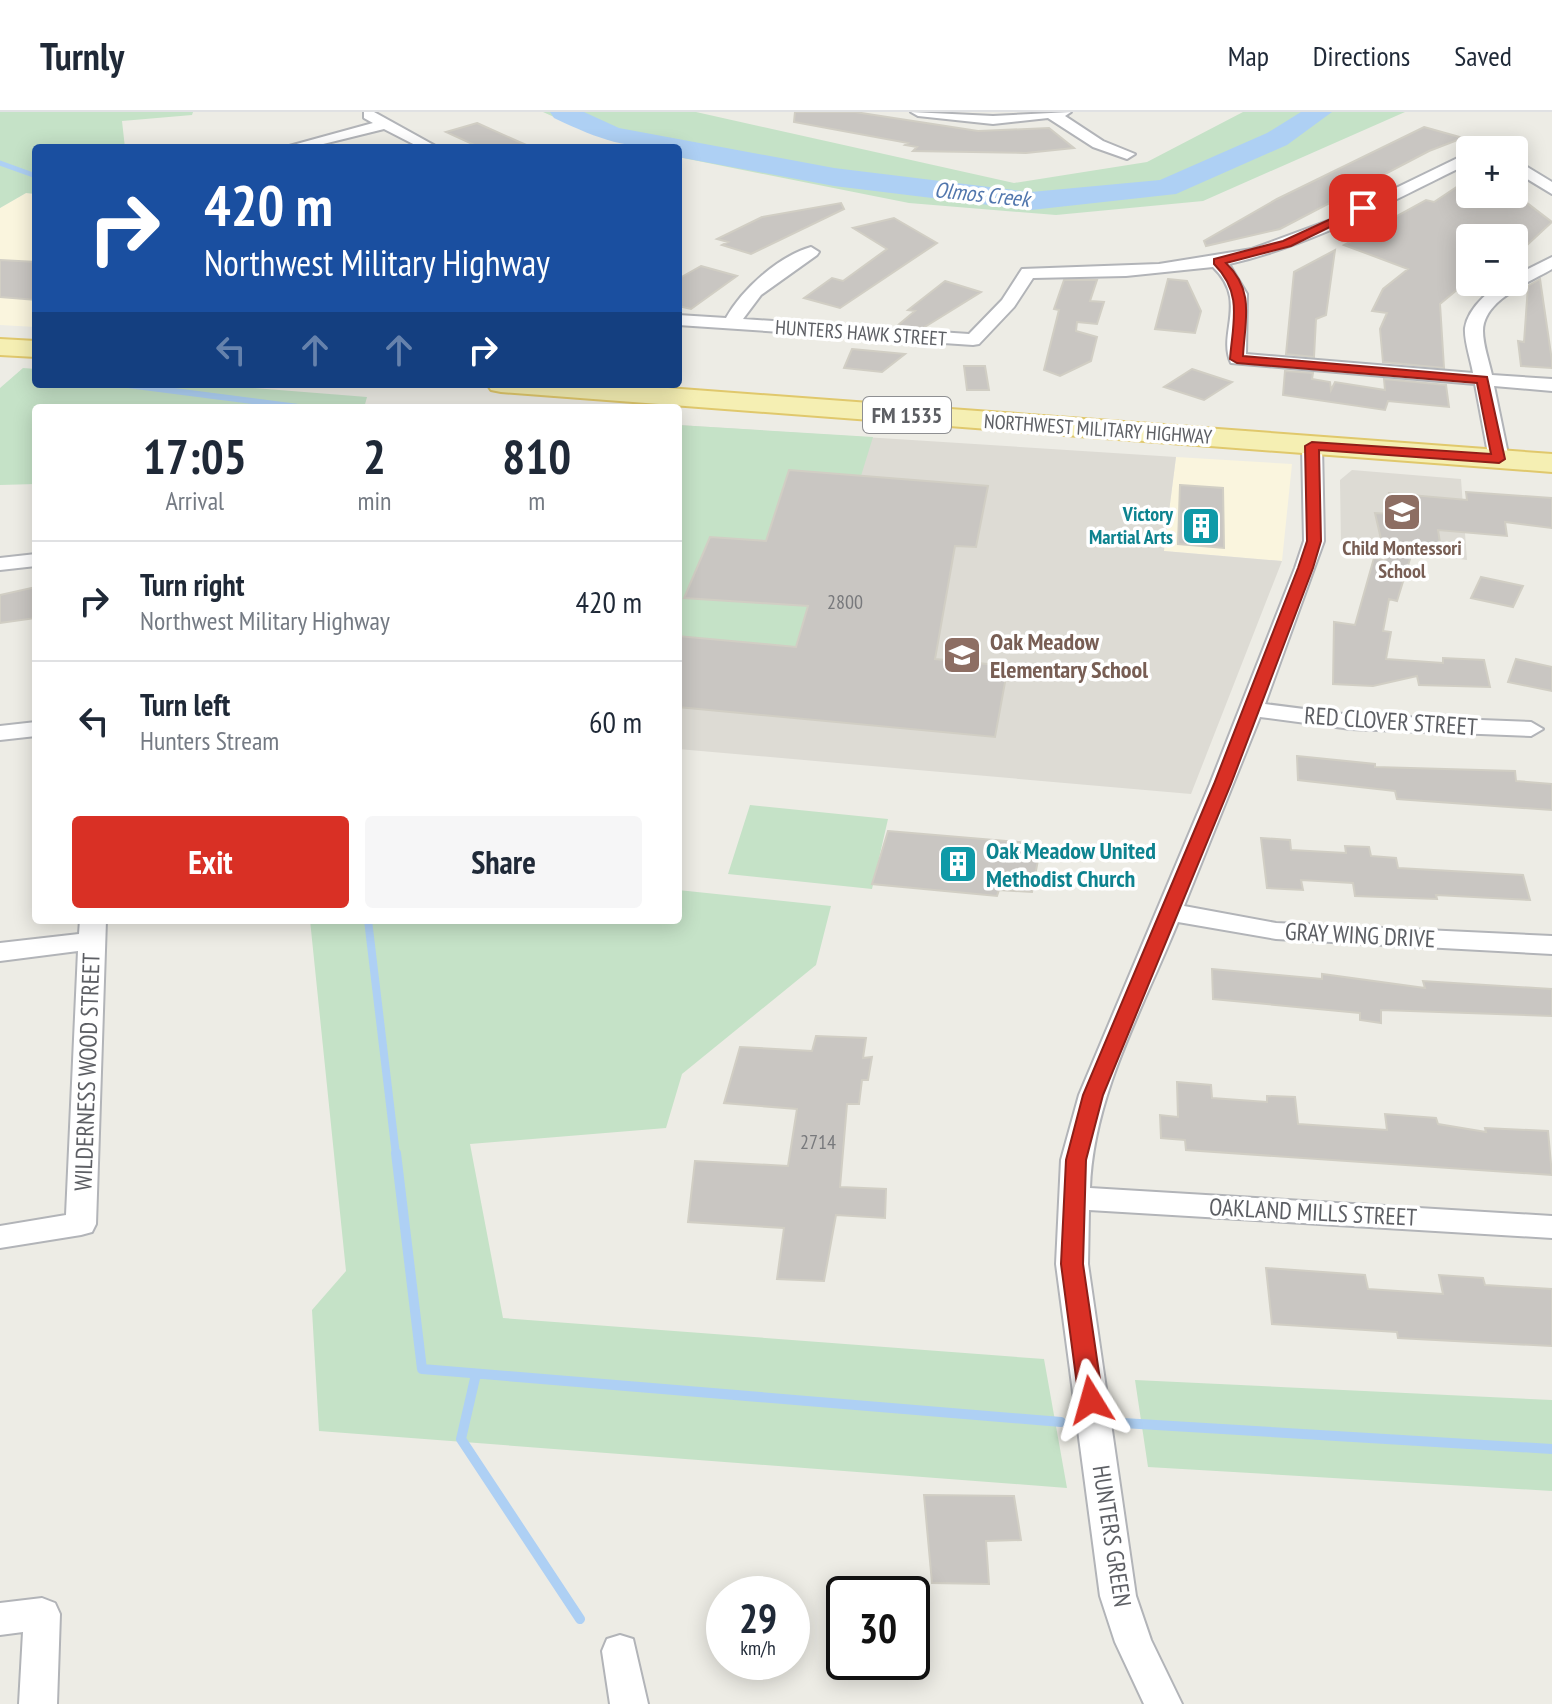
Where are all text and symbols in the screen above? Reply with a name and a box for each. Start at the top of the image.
text: Turnly [40,31,124,80]
text: Map [1228,37,1269,74]
text: Directions [1313,37,1410,74]
text: Saved [1454,37,1512,74]
map controls [1456,136,1528,296]
button: + [1456,136,1528,208]
text: 420 m [204,169,333,241]
pin [1329,174,1397,242]
water label: Olmos Creek [933,175,1033,213]
icon: right [72,176,176,280]
icon: arrive [1341,186,1385,230]
button: − [1456,224,1528,296]
text: Northwest Military Highway [204,239,550,286]
street label: HUNTERS HAWK STREET [774,314,948,352]
icon: left [209,328,253,372]
icon: ahead [293,328,337,372]
icon: ahead [377,328,421,372]
icon: right [461,328,505,372]
road number: FM 1535 [863,397,951,433]
street label: NORTHWEST MILITARY HIGHWAY [983,408,1213,450]
text: 17:05 [143,425,247,487]
text: 2 [363,425,386,487]
text: 810 [502,425,571,487]
text: Arrival [165,484,224,517]
text: min [357,484,391,517]
text: m [528,484,545,517]
school or university icon: Child Montessori School [1381,491,1423,533]
place label: Victory Martial Arts [1089,501,1174,550]
building icon: Victory Martial Arts [1180,505,1222,547]
place label: Child Montessori School [1342,535,1462,584]
text: Turn right [140,565,244,604]
icon: right [72,579,116,623]
text: 420 m [576,582,642,621]
house number: 2800 [827,589,863,615]
text: Northwest Military Highway [140,604,390,637]
place label: Oak Meadow Elementary School [990,626,1148,685]
school or university icon: Oak Meadow Elementary School [941,634,983,676]
text: Turn left [140,685,230,724]
icon: left [72,699,116,743]
street label: RED CLOVER STREET [1303,699,1479,743]
text: 60 m [589,702,642,741]
text: Hunters Stream [140,724,279,757]
button: Exit [72,816,349,908]
button: Share [365,816,642,908]
place label: Oak Meadow United Methodist Church [986,835,1156,894]
building icon: Oak Meadow United Methodist Church [937,843,979,885]
street label: GRAY WING DRIVE [1284,916,1436,954]
street label: WILDERNESS WOOD STREET [67,952,107,1192]
house number: 2714 [800,1129,836,1155]
street label: OAKLAND MILLS STREET [1208,1191,1418,1233]
position arrow [1049,1358,1133,1442]
street label: HUNTERS GREEN [1086,1463,1138,1609]
speed limit sign: 30 [826,1576,930,1680]
text: 29 [739,1592,777,1644]
text: km/h [740,1635,776,1661]

